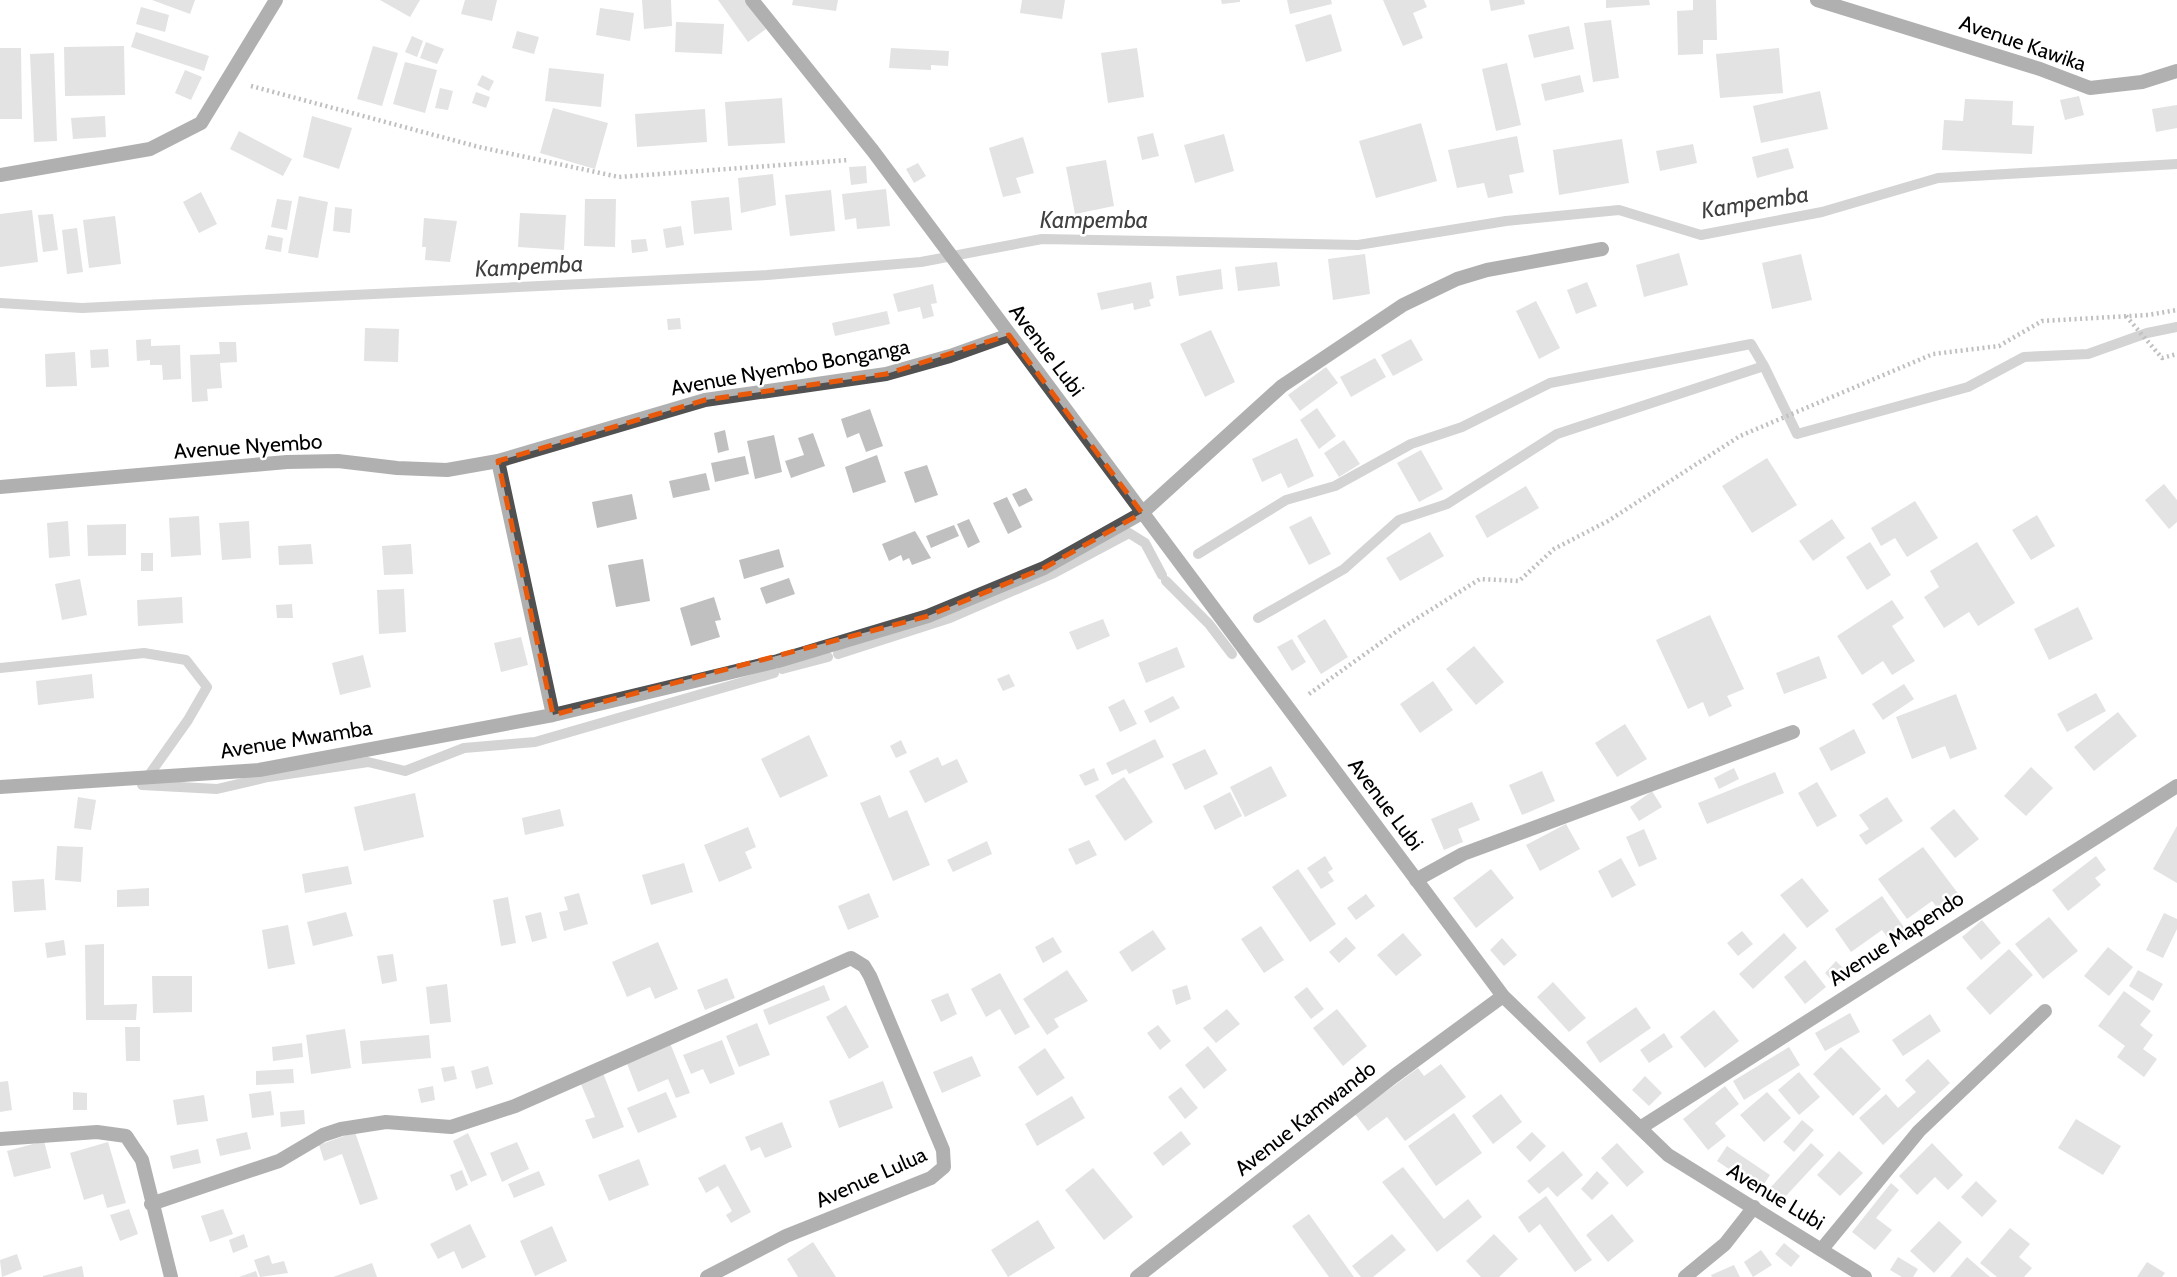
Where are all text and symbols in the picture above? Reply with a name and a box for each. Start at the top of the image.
street label: Avenue Kawika [1956,10,2090,76]
water label: Kampemba [1699,180,1811,224]
water label: Kampemba [1040,206,1148,234]
water label: Kampemba [474,249,584,283]
street label: Avenue Lubi [1004,299,1090,401]
street label: Avenue Nyembo Bonganga [669,334,911,400]
street label: Avenue Nyembo [173,428,323,464]
street label: Avenue Mwamba [218,715,374,763]
street label: Avenue Lubi [1343,753,1429,855]
street label: Avenue Mapendo [1824,885,1968,991]
street label: Avenue Kamwando [1230,1055,1380,1181]
street label: Avenue Lulua [812,1141,930,1213]
street label: Avenue Lubi [1723,1157,1829,1235]

